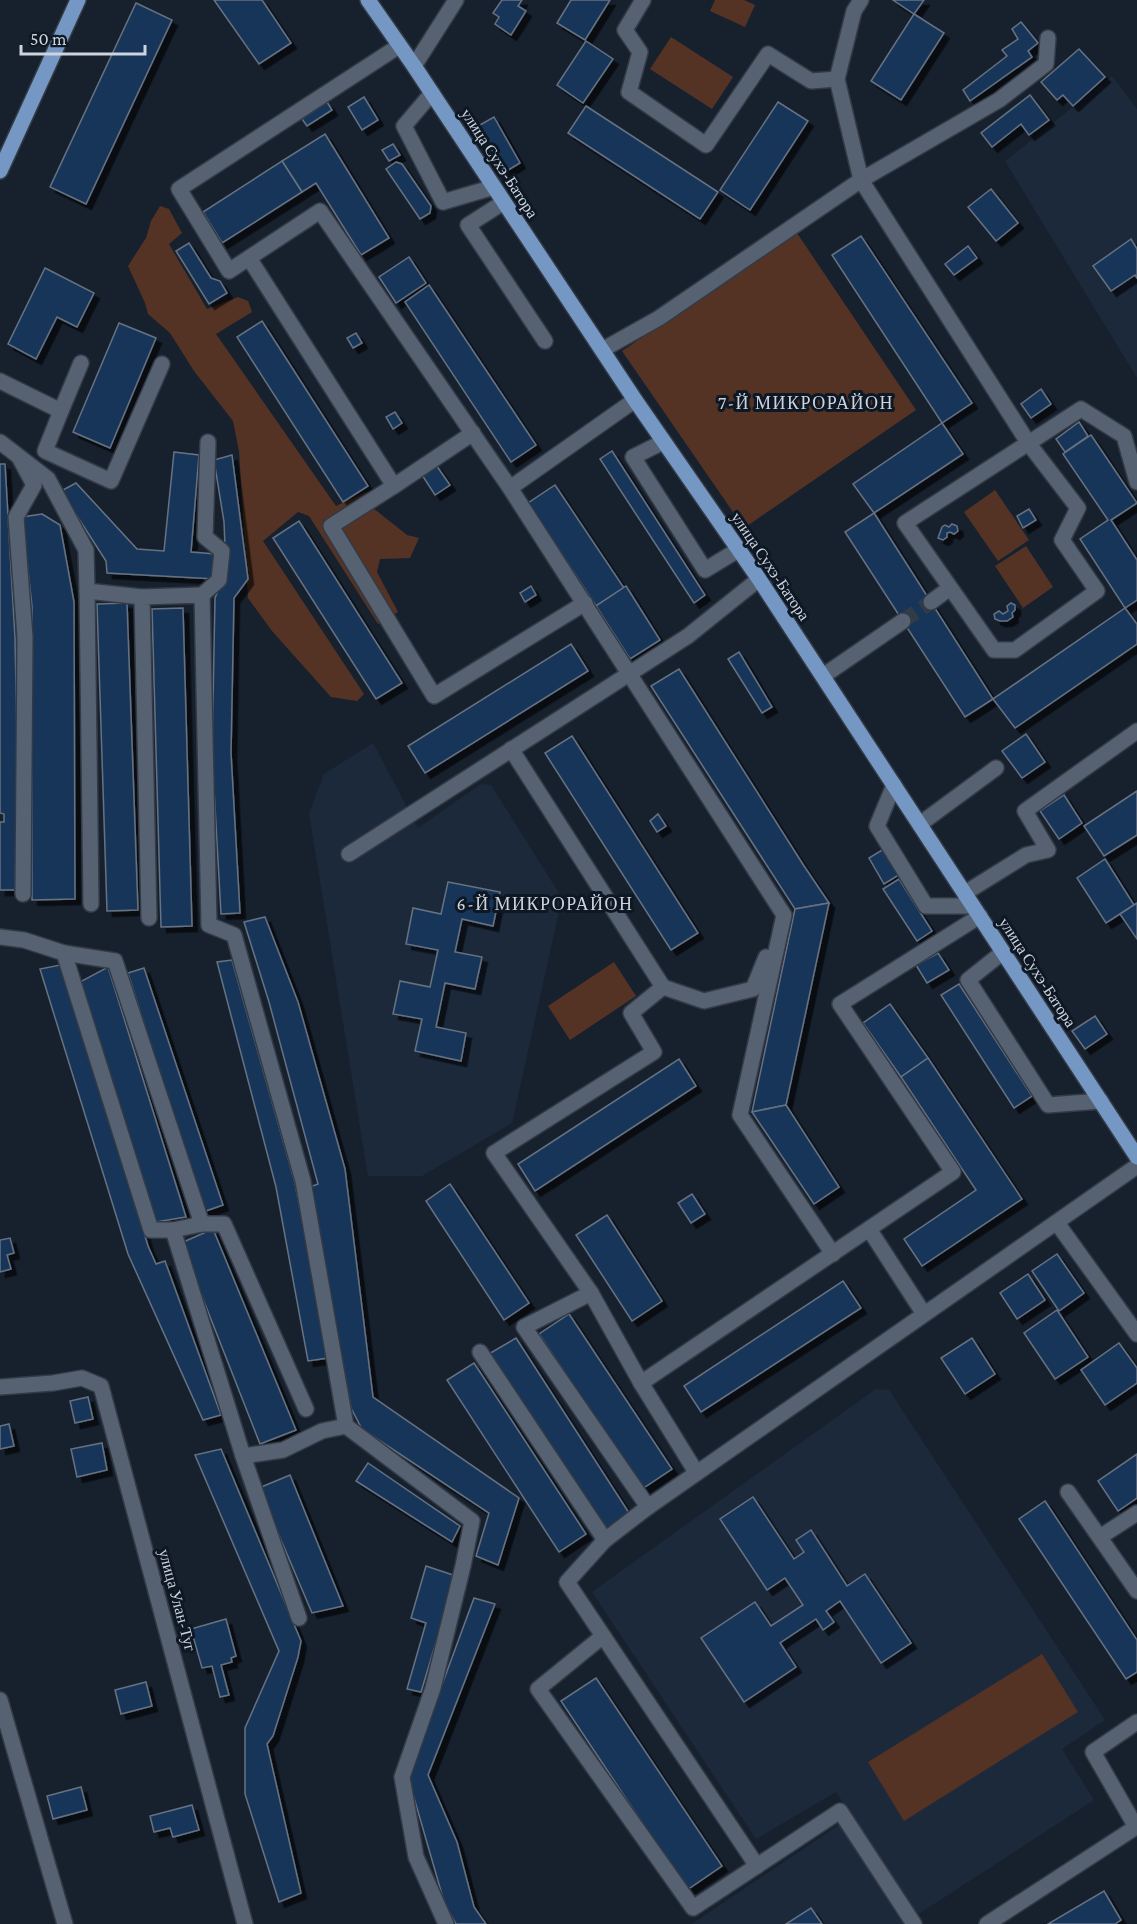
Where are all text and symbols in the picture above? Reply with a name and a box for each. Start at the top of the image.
scale bar [21,18,146,56]
text: 50 m [30,29,67,49]
street label: улица Сухэ-Батора [457,105,541,222]
district label: 7-Й МИКРОРАЙОН [718,393,894,413]
street label: улица Сухэ-Батора [727,509,813,624]
district label: 6-Й МИКРОРАЙОН [456,894,634,914]
street label: улица Сухэ-Батора [995,914,1079,1031]
street label: улица Улан-Туг [155,1547,199,1654]

